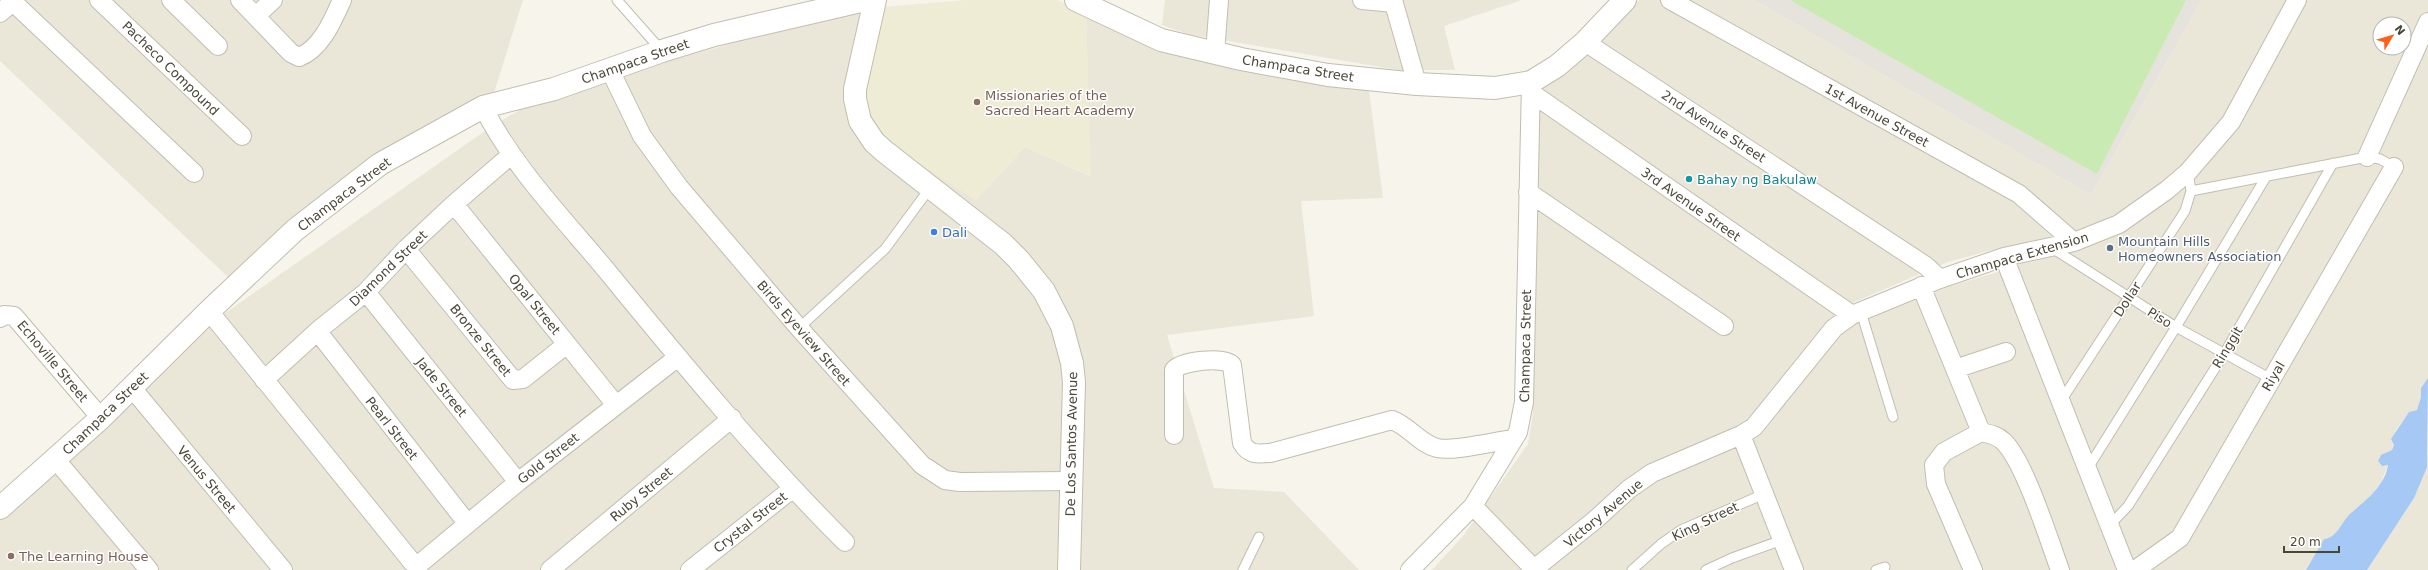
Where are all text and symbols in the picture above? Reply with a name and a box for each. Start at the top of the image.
north arrow [2372,16,2412,56]
street label: Pacheco Compound [119,18,222,118]
text: N [2392,23,2407,38]
street label: Champaca Street [579,36,691,87]
street label: Champaca Street [1241,52,1355,85]
street label: 1st Avenue Street [1822,81,1931,150]
street label: 2nd Avenue Street [1659,87,1768,166]
place label: Missionaries of the Sacred Heart Academy [985,88,1135,118]
marker: Missionaries of the Sacred Heart Academy [972,97,982,107]
street label: Champaca Street [295,154,394,234]
street label: 3rd Avenue Street [1638,165,1743,244]
place label: Bahay ng Bakulaw [1697,172,1817,187]
marker: Bahay ng Bakulaw [1684,174,1694,184]
place label: Dali [942,225,967,240]
street label: Diamond Street [346,227,430,309]
marker: Dali [929,227,939,237]
street label: Champaca Extension [1954,229,2090,282]
place label: Mountain Hills Homeowners Association [2118,234,2281,264]
marker: Mountain Hills Homeowners Association [2105,243,2115,253]
street label: Opal Street [506,271,564,338]
street label: Birds Eyeview Street [754,278,853,389]
street label: Dollar [2111,278,2145,320]
street label: Champaca Street [1517,289,1534,403]
street label: Bronze Street [447,301,514,379]
street label: Piso [2145,304,2175,331]
street label: Echoville Street [14,318,91,405]
street label: Ringgit [2209,324,2246,371]
street label: Jade Street [413,354,470,420]
street label: Riyal [2259,359,2288,394]
street label: Champaca Street [60,369,151,458]
street label: De Los Santos Avenue [1063,372,1080,516]
street label: Pearl Street [362,394,421,463]
street label: Gold Street [515,430,582,487]
street label: Venus Street [174,443,239,516]
street label: Ruby Street [607,464,675,525]
street label: Victory Avenue [1561,476,1646,551]
street label: Crystal Street [711,489,790,556]
street label: King Street [1669,499,1741,544]
scale bar [2284,528,2339,554]
text: 20 m [2290,535,2321,549]
place label: The Learning House [18,549,149,564]
marker: The Learning House [6,551,16,561]

